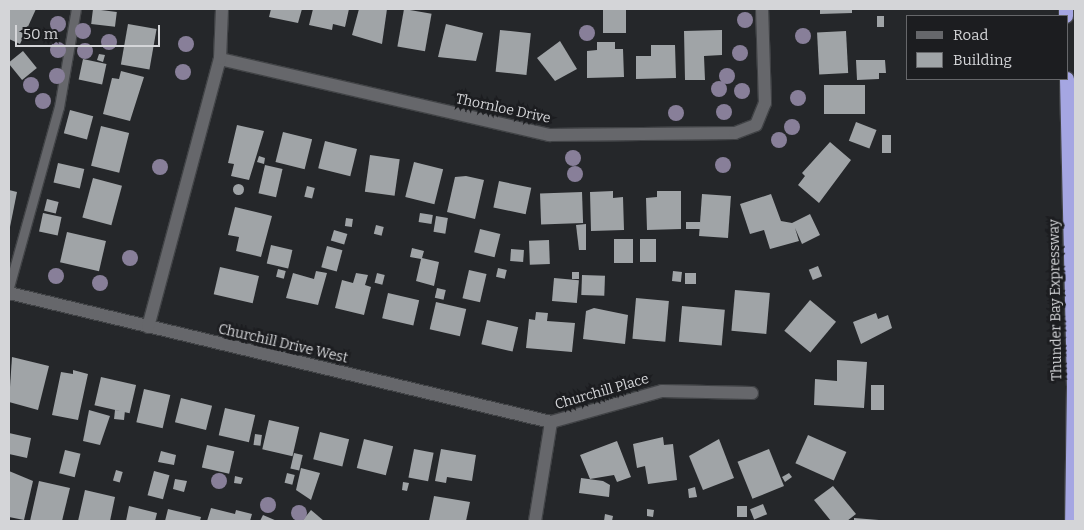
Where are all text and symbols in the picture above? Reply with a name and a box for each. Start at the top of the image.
scale bar [18,15,162,47]
legend [906,15,1069,80]
text: 50 m [23,25,58,43]
text: Road [953,26,988,44]
text: Building [953,51,1012,69]
street label: Thornloe Drive [454,91,552,127]
street label: Thunder Bay Expressway [1046,219,1066,381]
street label: Churchill Drive West [217,321,349,367]
street label: Churchill Place [553,371,651,413]

